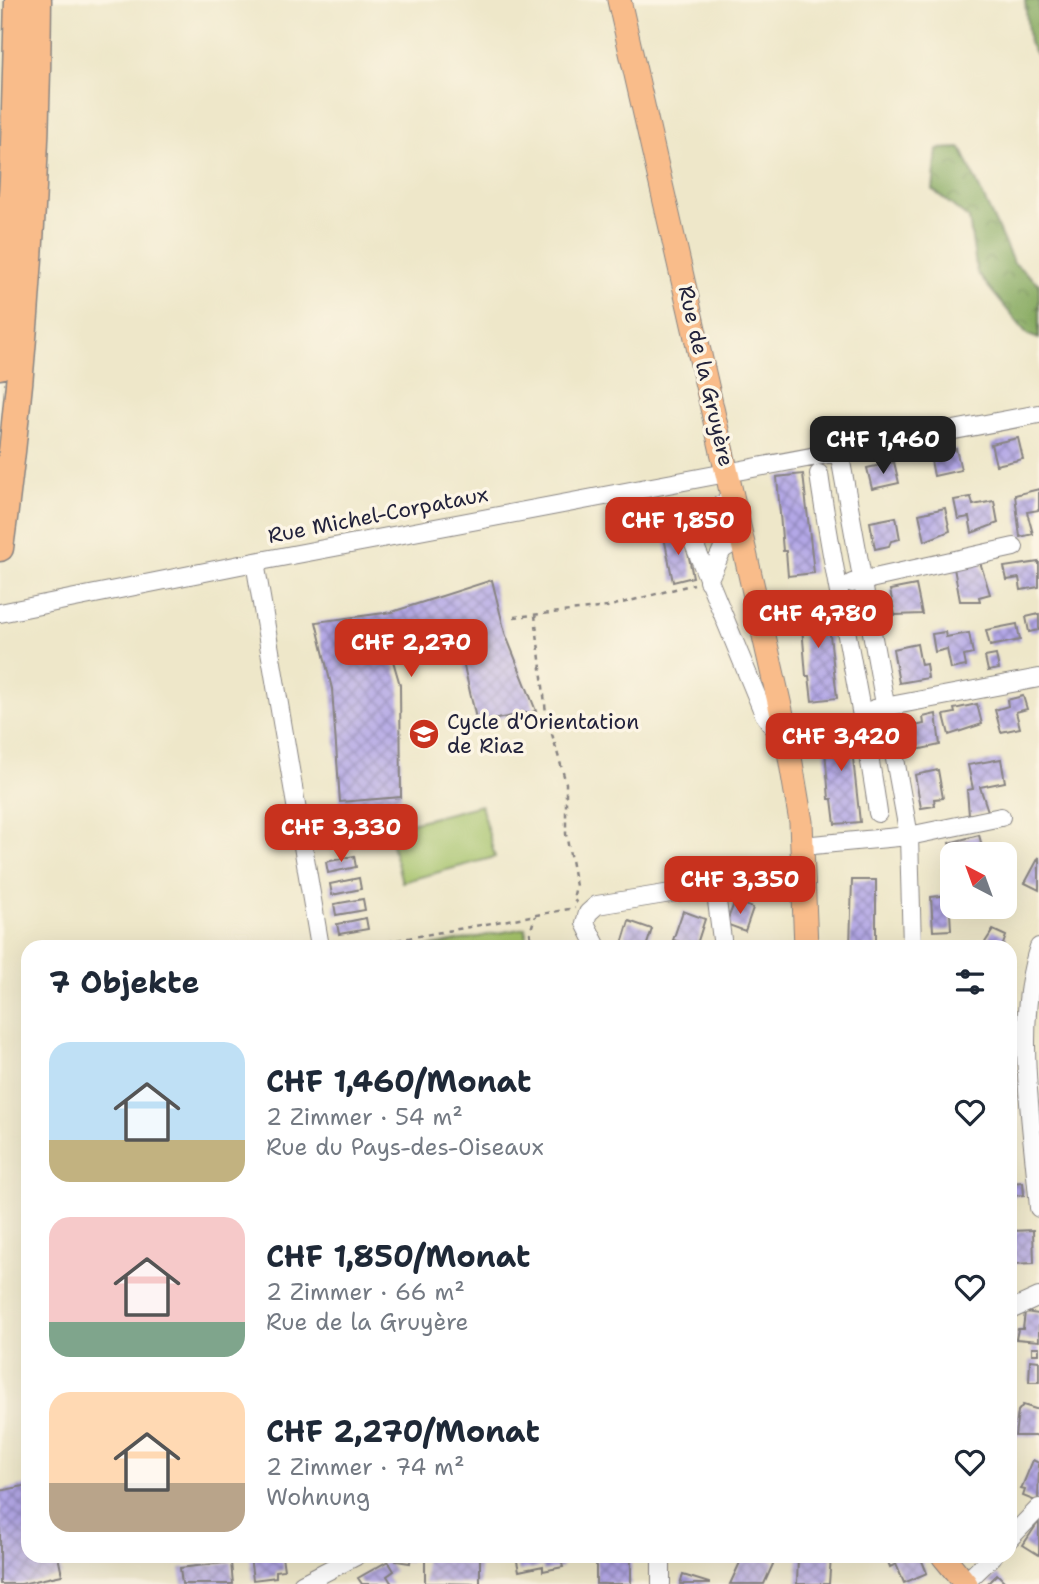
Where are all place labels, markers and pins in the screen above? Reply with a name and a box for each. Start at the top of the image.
pin: CHF 1,460 [803,416,963,476]
pin: CHF 1,850 [598,498,758,557]
pin: CHF 4,780 [738,590,898,650]
pin: CHF 2,270 [331,620,491,679]
place label: Cycle d'Orientation de Riaz [447,708,639,760]
pin: CHF 3,420 [761,714,921,773]
school or university icon: Cycle d'Orientation de Riaz [407,717,441,751]
pin: CHF 3,330 [261,804,421,864]
pin: CHF 3,350 [660,856,820,916]

